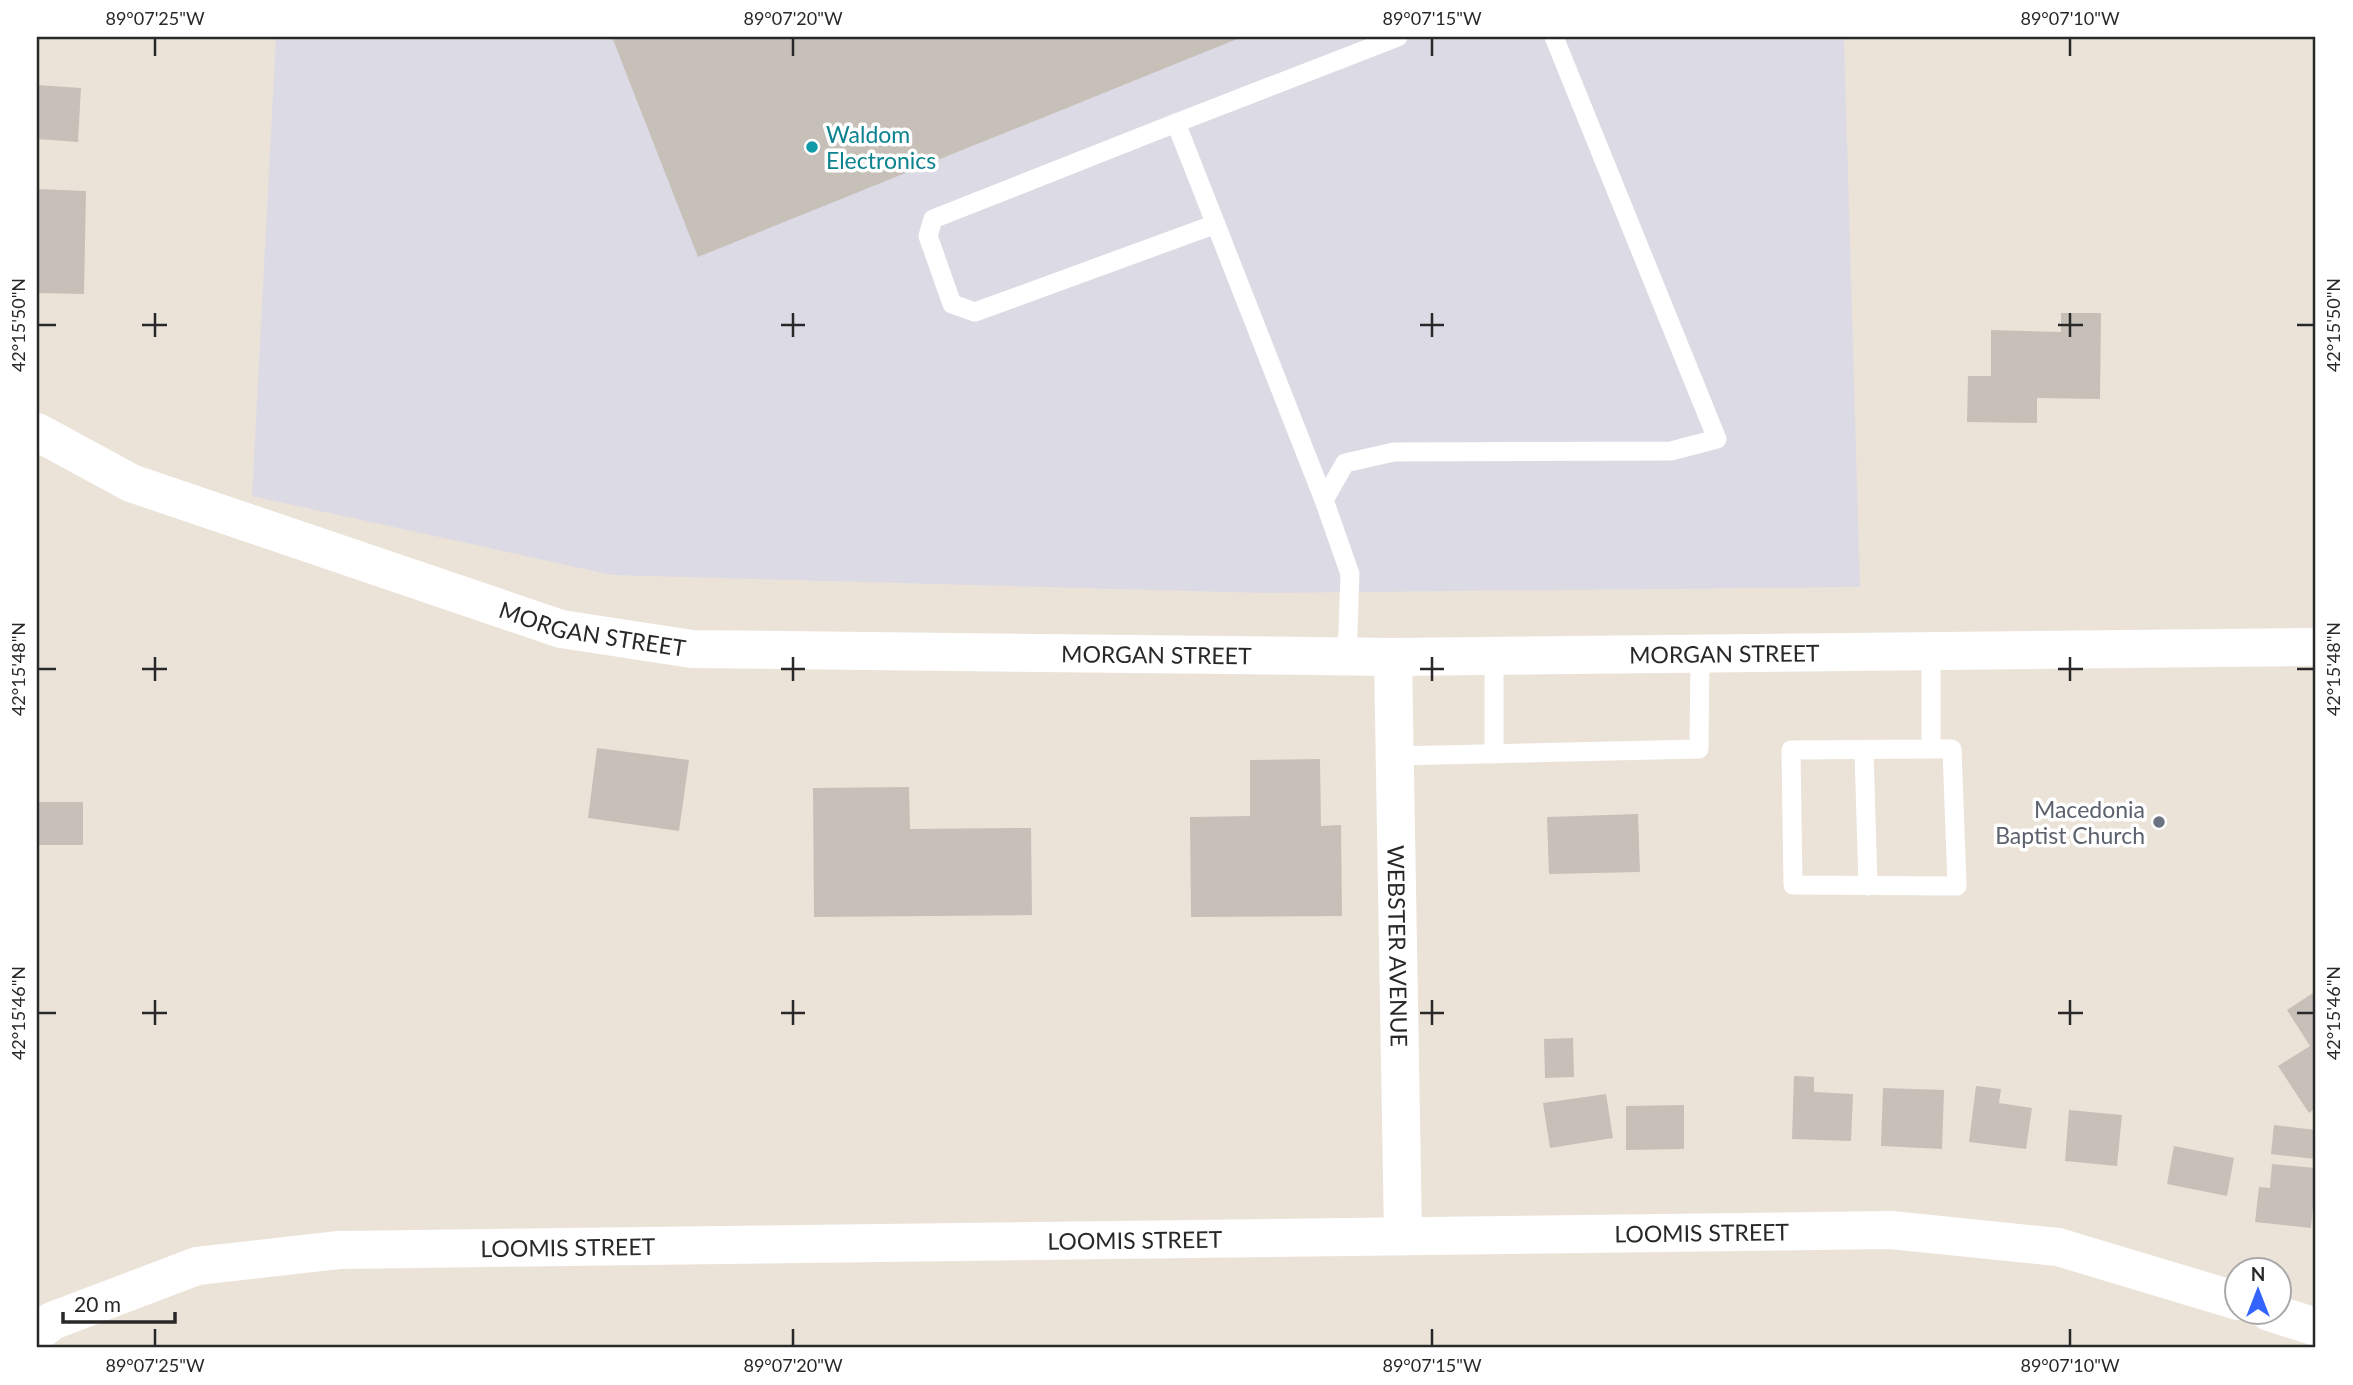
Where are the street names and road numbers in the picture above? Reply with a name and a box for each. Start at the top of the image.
street label: MORGAN STREET [496,595,688,662]
street label: MORGAN STREET [1629,638,1820,668]
street label: MORGAN STREET [1061,639,1252,669]
street label: WEBSTER AVENUE [1382,845,1414,1047]
street label: LOOMIS STREET [1614,1217,1790,1248]
street label: LOOMIS STREET [1047,1225,1223,1255]
street label: LOOMIS STREET [480,1232,656,1262]

